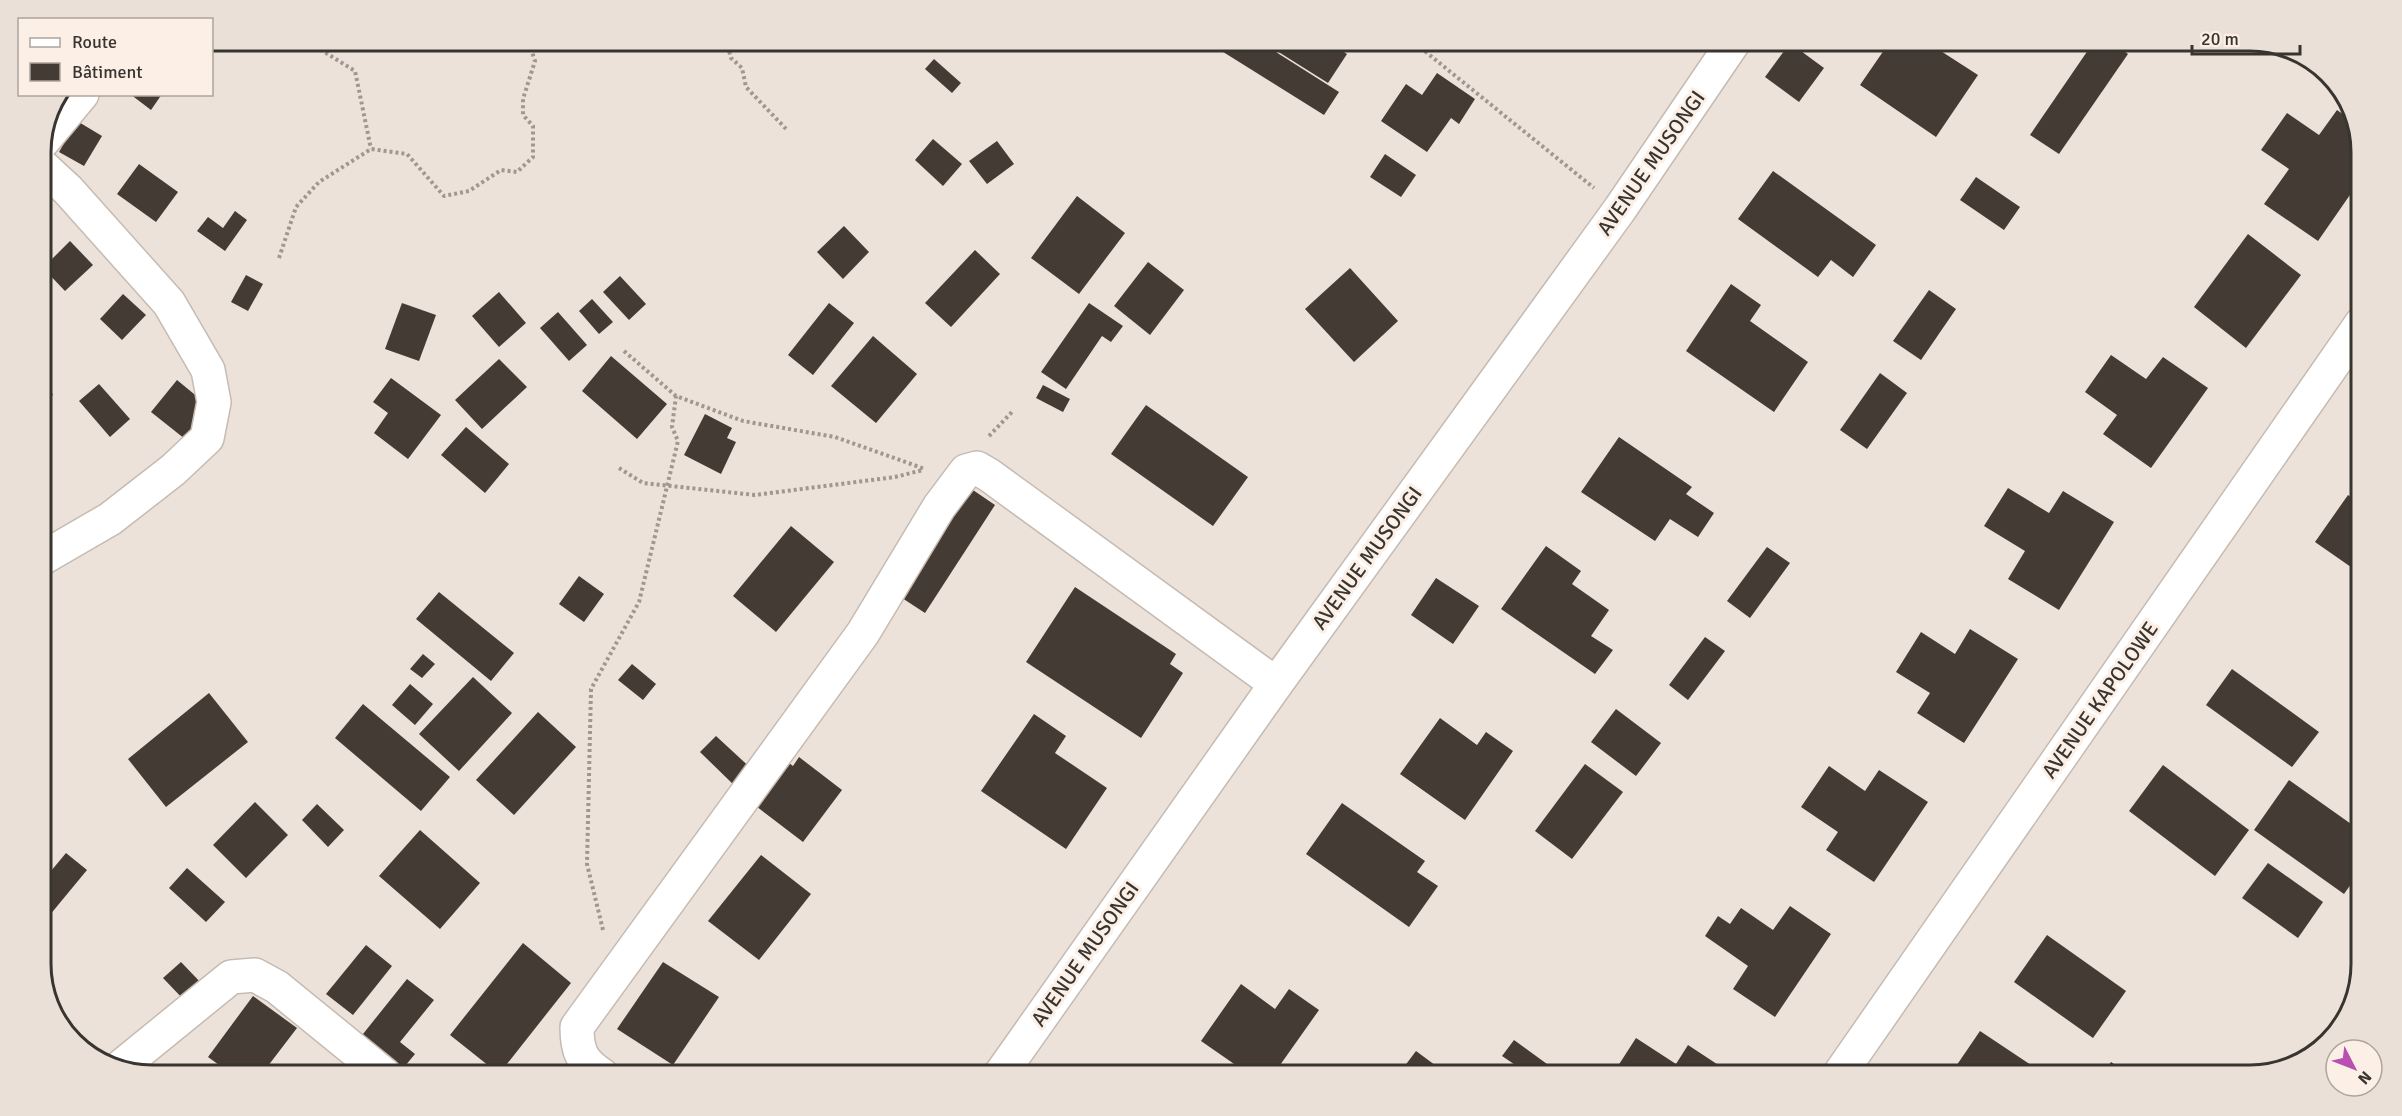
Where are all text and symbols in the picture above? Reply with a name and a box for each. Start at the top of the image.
legend [18,18,213,96]
scale bar [2192,18,2300,56]
text: 20 m [2201,28,2239,50]
text: Route [72,31,117,53]
text: Bâtiment [72,61,143,83]
street label: AVENUE MUSONGI [1591,86,1711,240]
street label: AVENUE MUSONGI [1306,481,1428,635]
street label: AVENUE KAPOLOWE [2036,617,2164,783]
street label: AVENUE MUSONGI [1025,877,1145,1031]
north arrow [2324,1038,2384,1098]
text: N [2353,1067,2376,1088]

